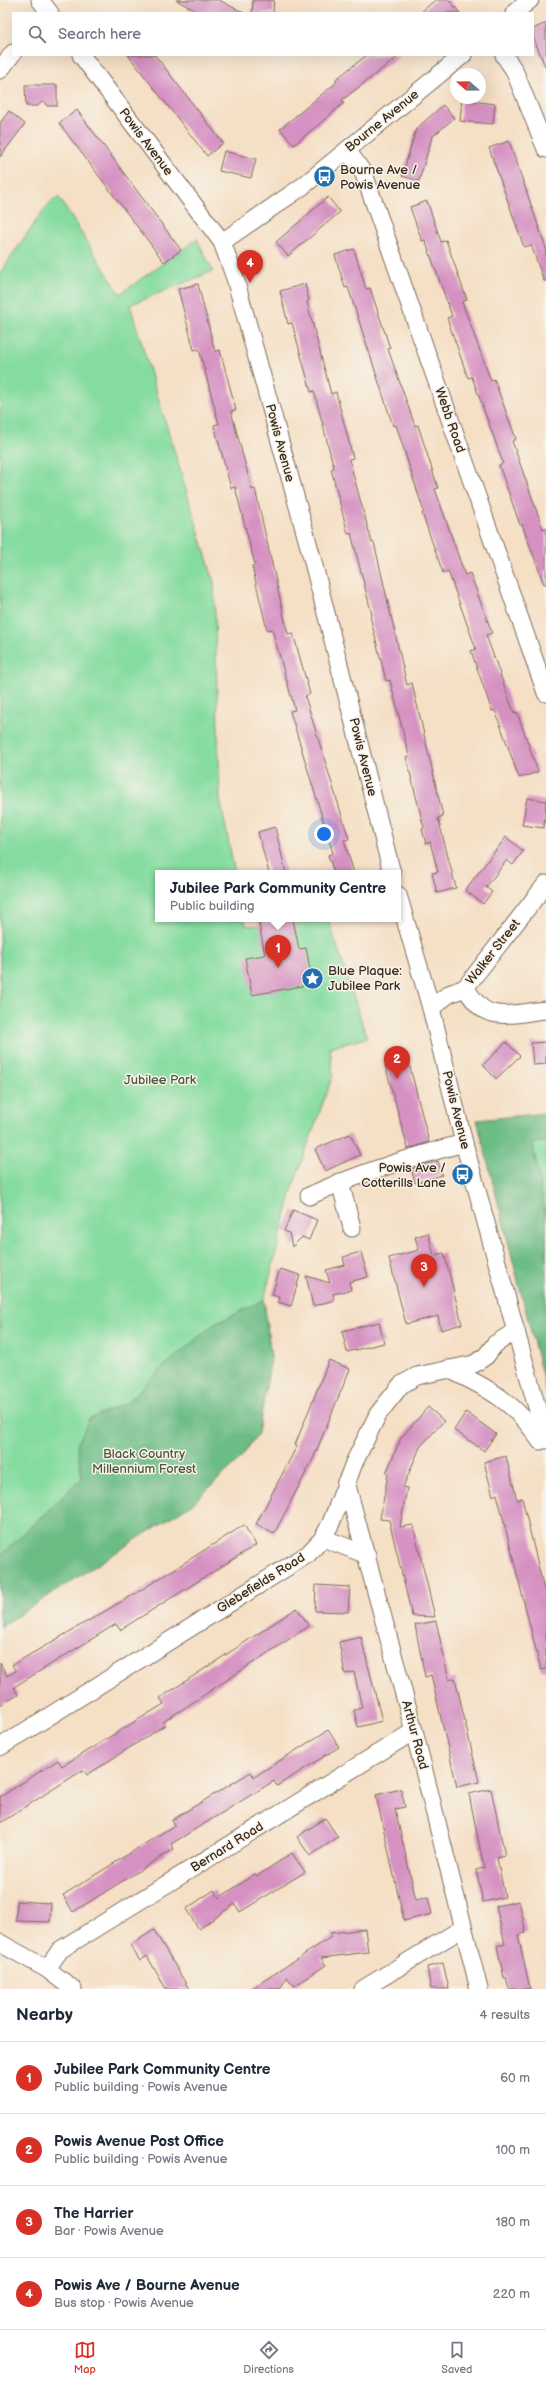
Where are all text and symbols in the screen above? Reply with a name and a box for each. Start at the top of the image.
search box [12,12,534,56]
icon: search [26,23,48,45]
text: Search here [58,25,141,44]
north arrow [450,68,486,104]
street label: Bourne Avenue [342,86,422,156]
street label: Powis Avenue [115,105,177,179]
place label: Bourne Ave / Powis Avenue [340,162,421,193]
bus stop icon: Bourne Ave / Powis Avenue [312,164,338,190]
pin: 4 [237,250,263,283]
street label: Webb Road [431,385,469,455]
street label: Powis Avenue [262,402,298,484]
street label: Powis Avenue [346,716,381,798]
your location [314,824,334,844]
popup [155,870,401,922]
text: Jubilee Park Community Centre [170,879,386,898]
text: Public building [170,898,254,914]
street label: Walker Street [462,916,524,988]
pin: 1 [265,935,291,968]
place label: Blue Plaque: Jubilee Park [328,963,402,994]
place icon: Blue Plaque: Jubilee Park [299,965,325,991]
pin: 2 [384,1046,410,1079]
street label: Powis Avenue [439,1069,474,1151]
park label: Jubilee Park [124,1072,197,1088]
place label: Powis Ave / Cotterills Lane [361,1160,446,1191]
bus stop icon: Powis Ave / Cotterills Lane [449,1162,475,1188]
pin: 3 [411,1254,437,1287]
park label: Black Country Millennium Forest [92,1446,196,1477]
street label: Glebefields Road [214,1549,308,1617]
street label: Arthur Road [398,1699,432,1771]
street label: Bernard Road [188,1818,266,1876]
text: Nearby [16,2005,73,2025]
text: 4 results [480,2007,530,2023]
text: Jubilee Park Community Centre [54,2060,271,2079]
text: 1 [26,2070,32,2086]
text: 60 m [500,2070,530,2086]
text: Public building · Powis Avenue [54,2079,228,2095]
text: Powis Avenue Post Office [54,2132,224,2151]
text: 2 [25,2142,33,2158]
text: 100 m [495,2142,530,2158]
text: Public building · Powis Avenue [54,2151,228,2167]
text: The Harrier [54,2204,133,2223]
text: 3 [25,2214,33,2230]
text: 180 m [495,2214,530,2230]
text: Bar · Powis Avenue [54,2223,164,2239]
text: Powis Ave / Bourne Avenue [54,2276,240,2295]
text: 4 [25,2286,33,2302]
text: 220 m [493,2286,530,2302]
text: Bus stop · Powis Avenue [54,2295,194,2311]
tab: Map [74,2339,96,2376]
tab: Directions [243,2339,294,2376]
tab: Saved [441,2339,472,2376]

